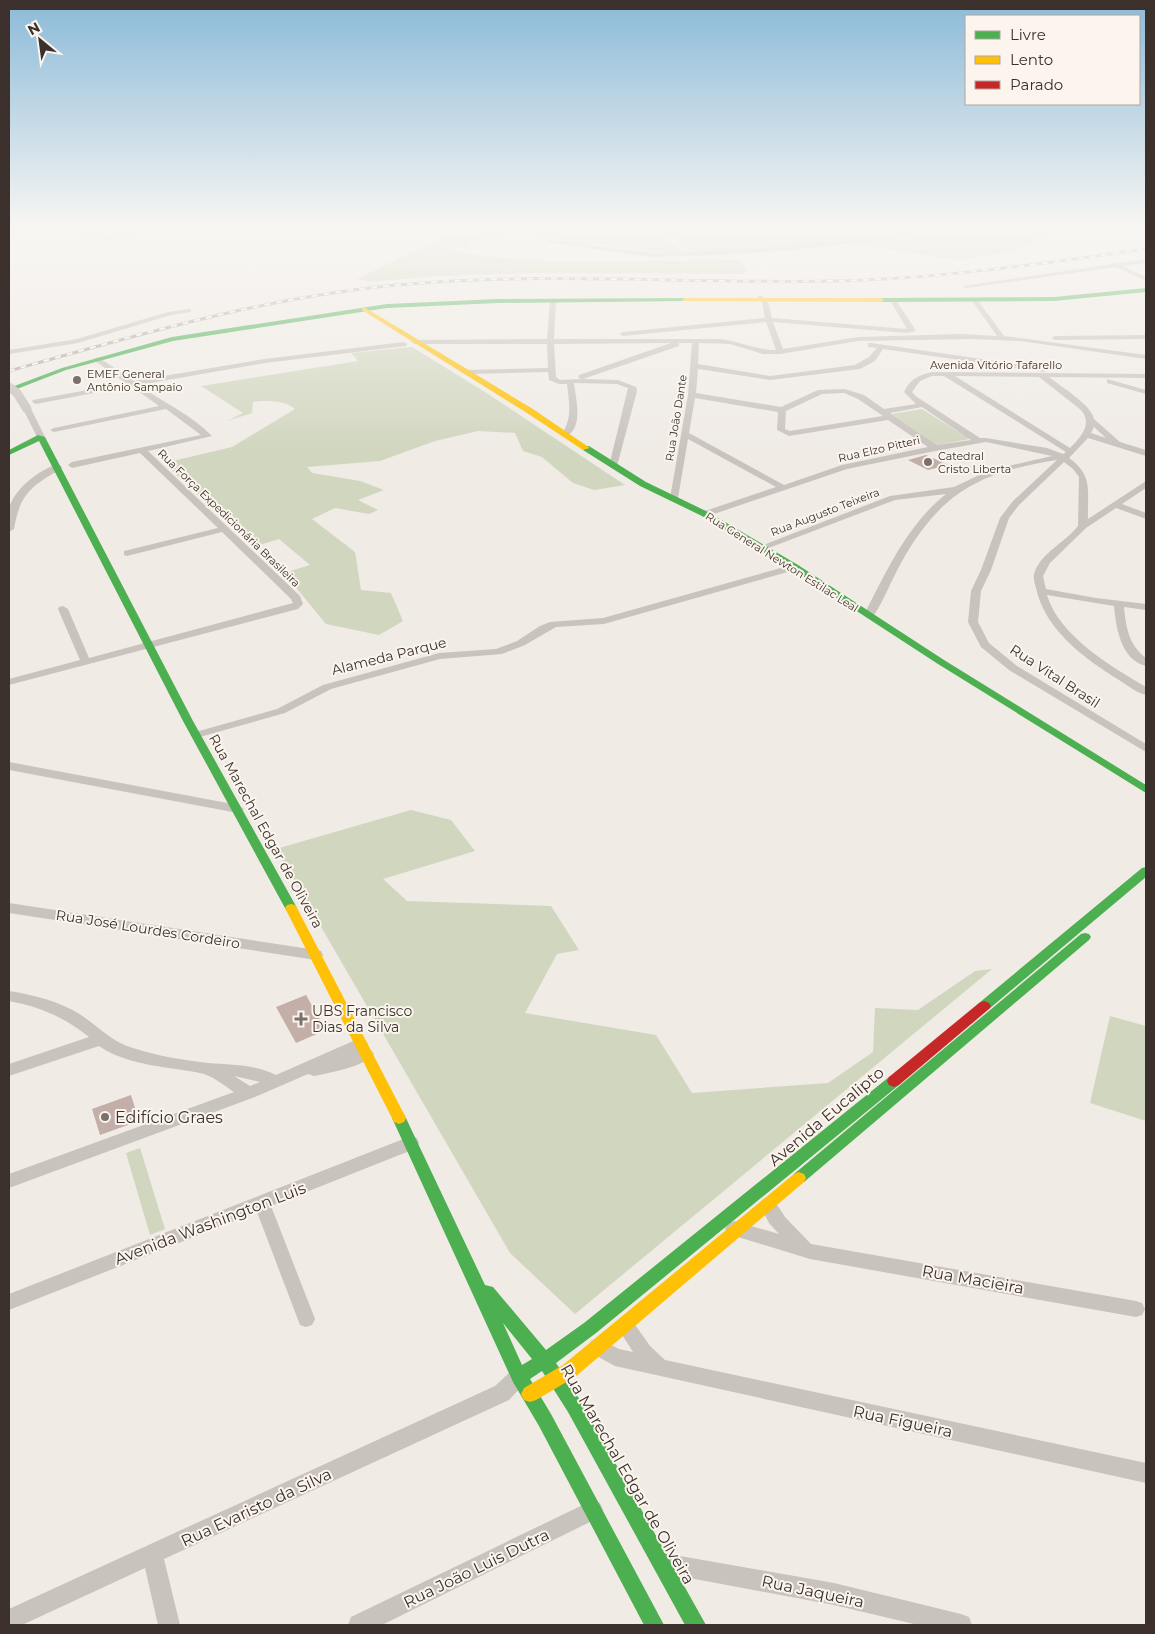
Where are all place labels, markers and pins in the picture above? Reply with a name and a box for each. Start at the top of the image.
place label: EMEF General Antônio Sampaio [87,367,182,394]
marker: EMEF General Antônio Sampaio [71,374,83,386]
place label: Catedral Cristo Liberta [938,449,1011,476]
marker: Catedral Cristo Liberta [922,456,934,468]
place label: UBS Francisco Dias da Silva [312,1002,413,1036]
marker: UBS Francisco Dias da Silva [294,1012,308,1026]
place label: Edifício Graes [115,1108,223,1127]
marker: Edifício Graes [99,1111,111,1123]

